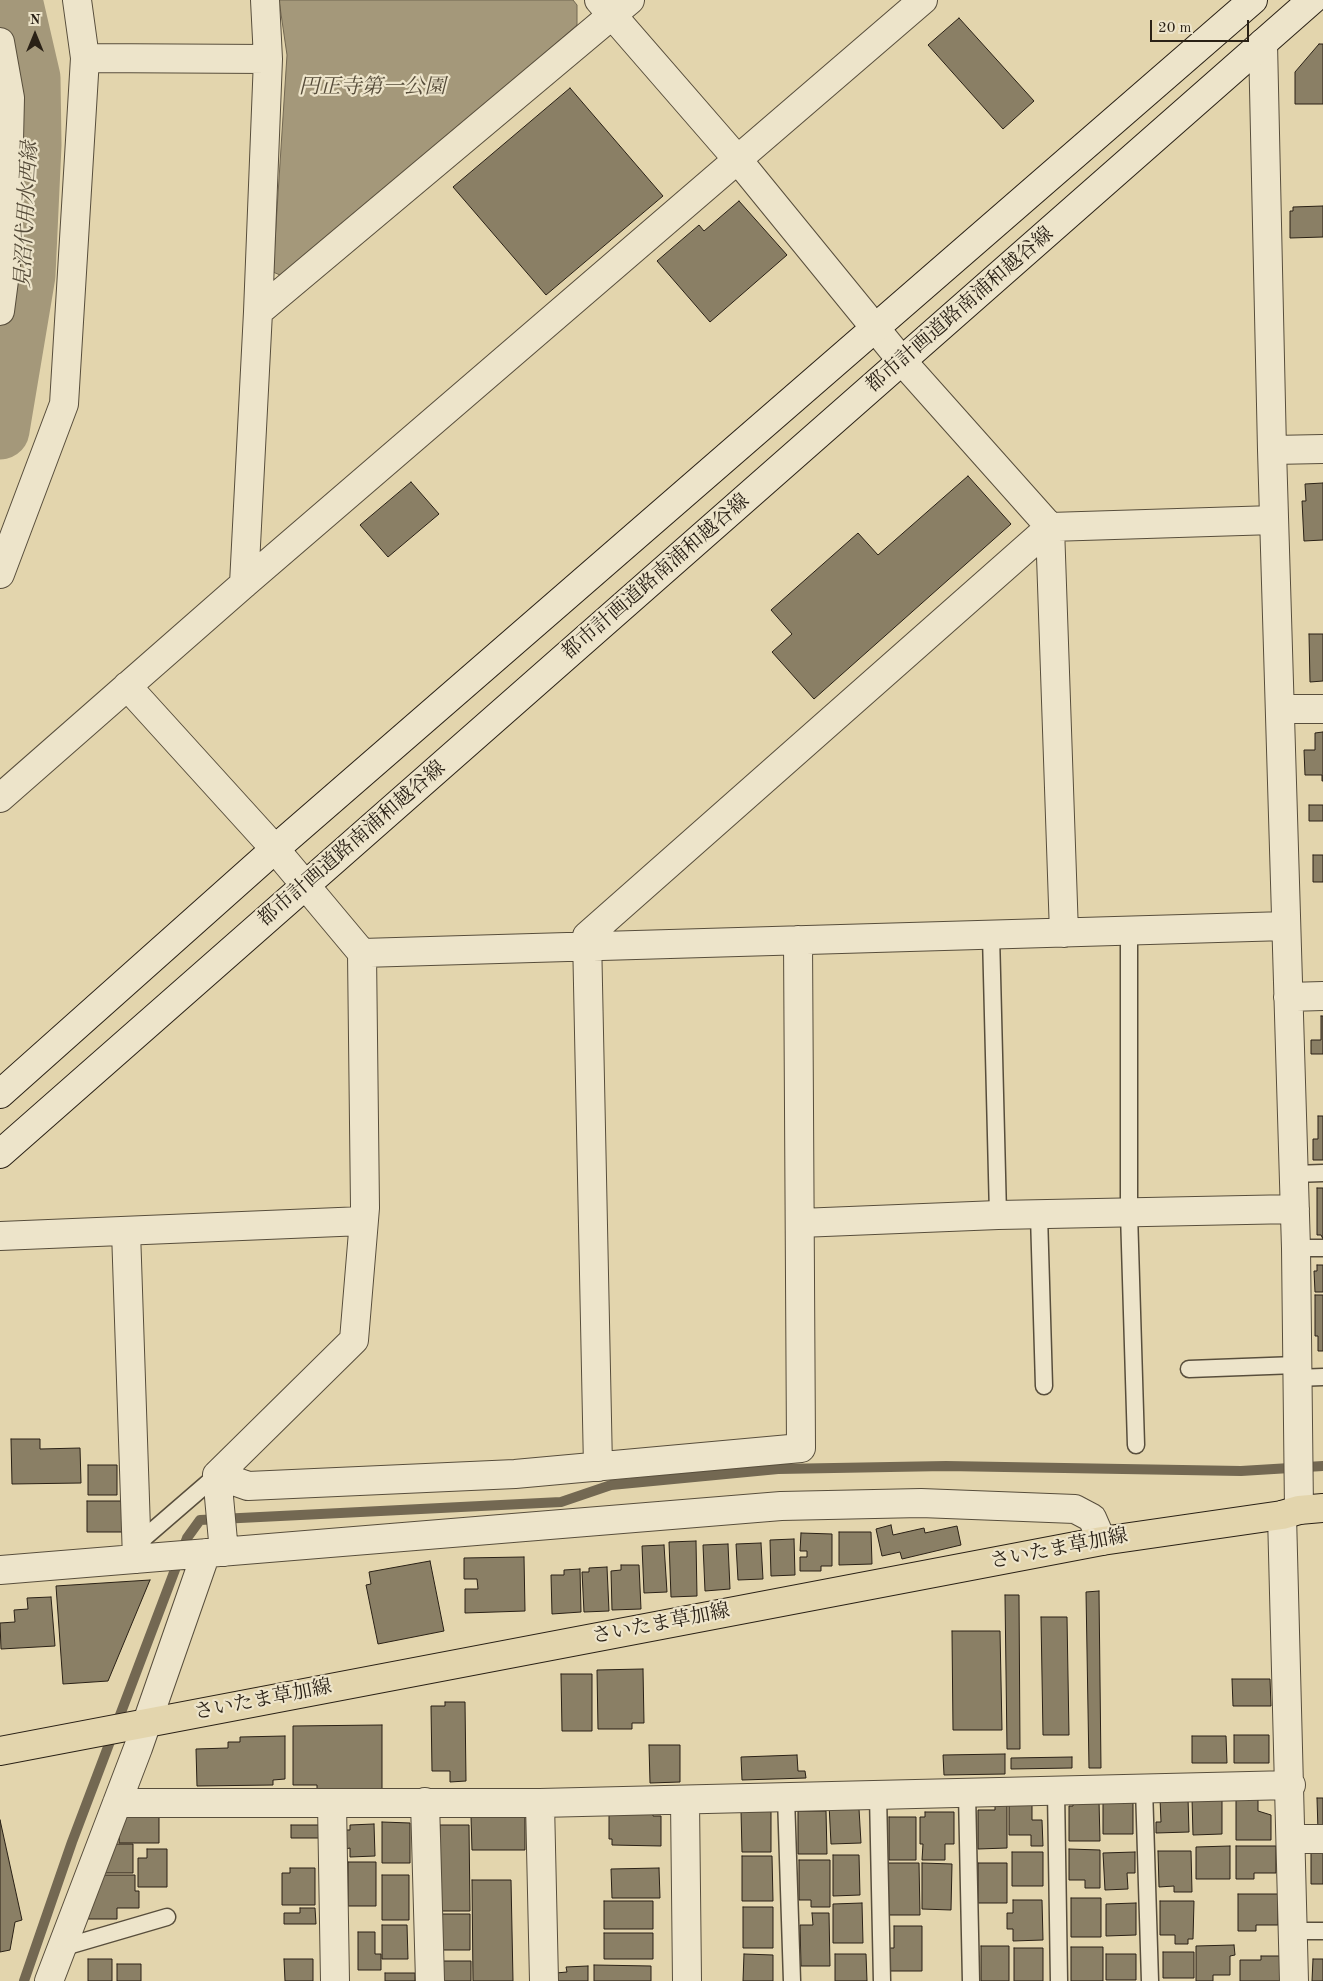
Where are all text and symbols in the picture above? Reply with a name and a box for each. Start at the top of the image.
north arrow [10,10,60,60]
scale bar [1153,10,1252,42]
text: N [30,13,40,27]
text: 20 m [1158,21,1192,36]
water label: 円正寺第一公園 [299,74,445,100]
water label: 見沼代用水西縁 [11,141,43,289]
street label: 都市計画道路南浦和越谷線 [862,222,1058,398]
street label: 都市計画道路南浦和越谷線 [558,489,754,665]
street label: 都市計画道路南浦和越谷線 [254,756,450,932]
street label: さいたま草加線 [988,1524,1130,1574]
street label: さいたま草加線 [590,1599,732,1649]
street label: さいたま草加線 [192,1675,334,1725]

